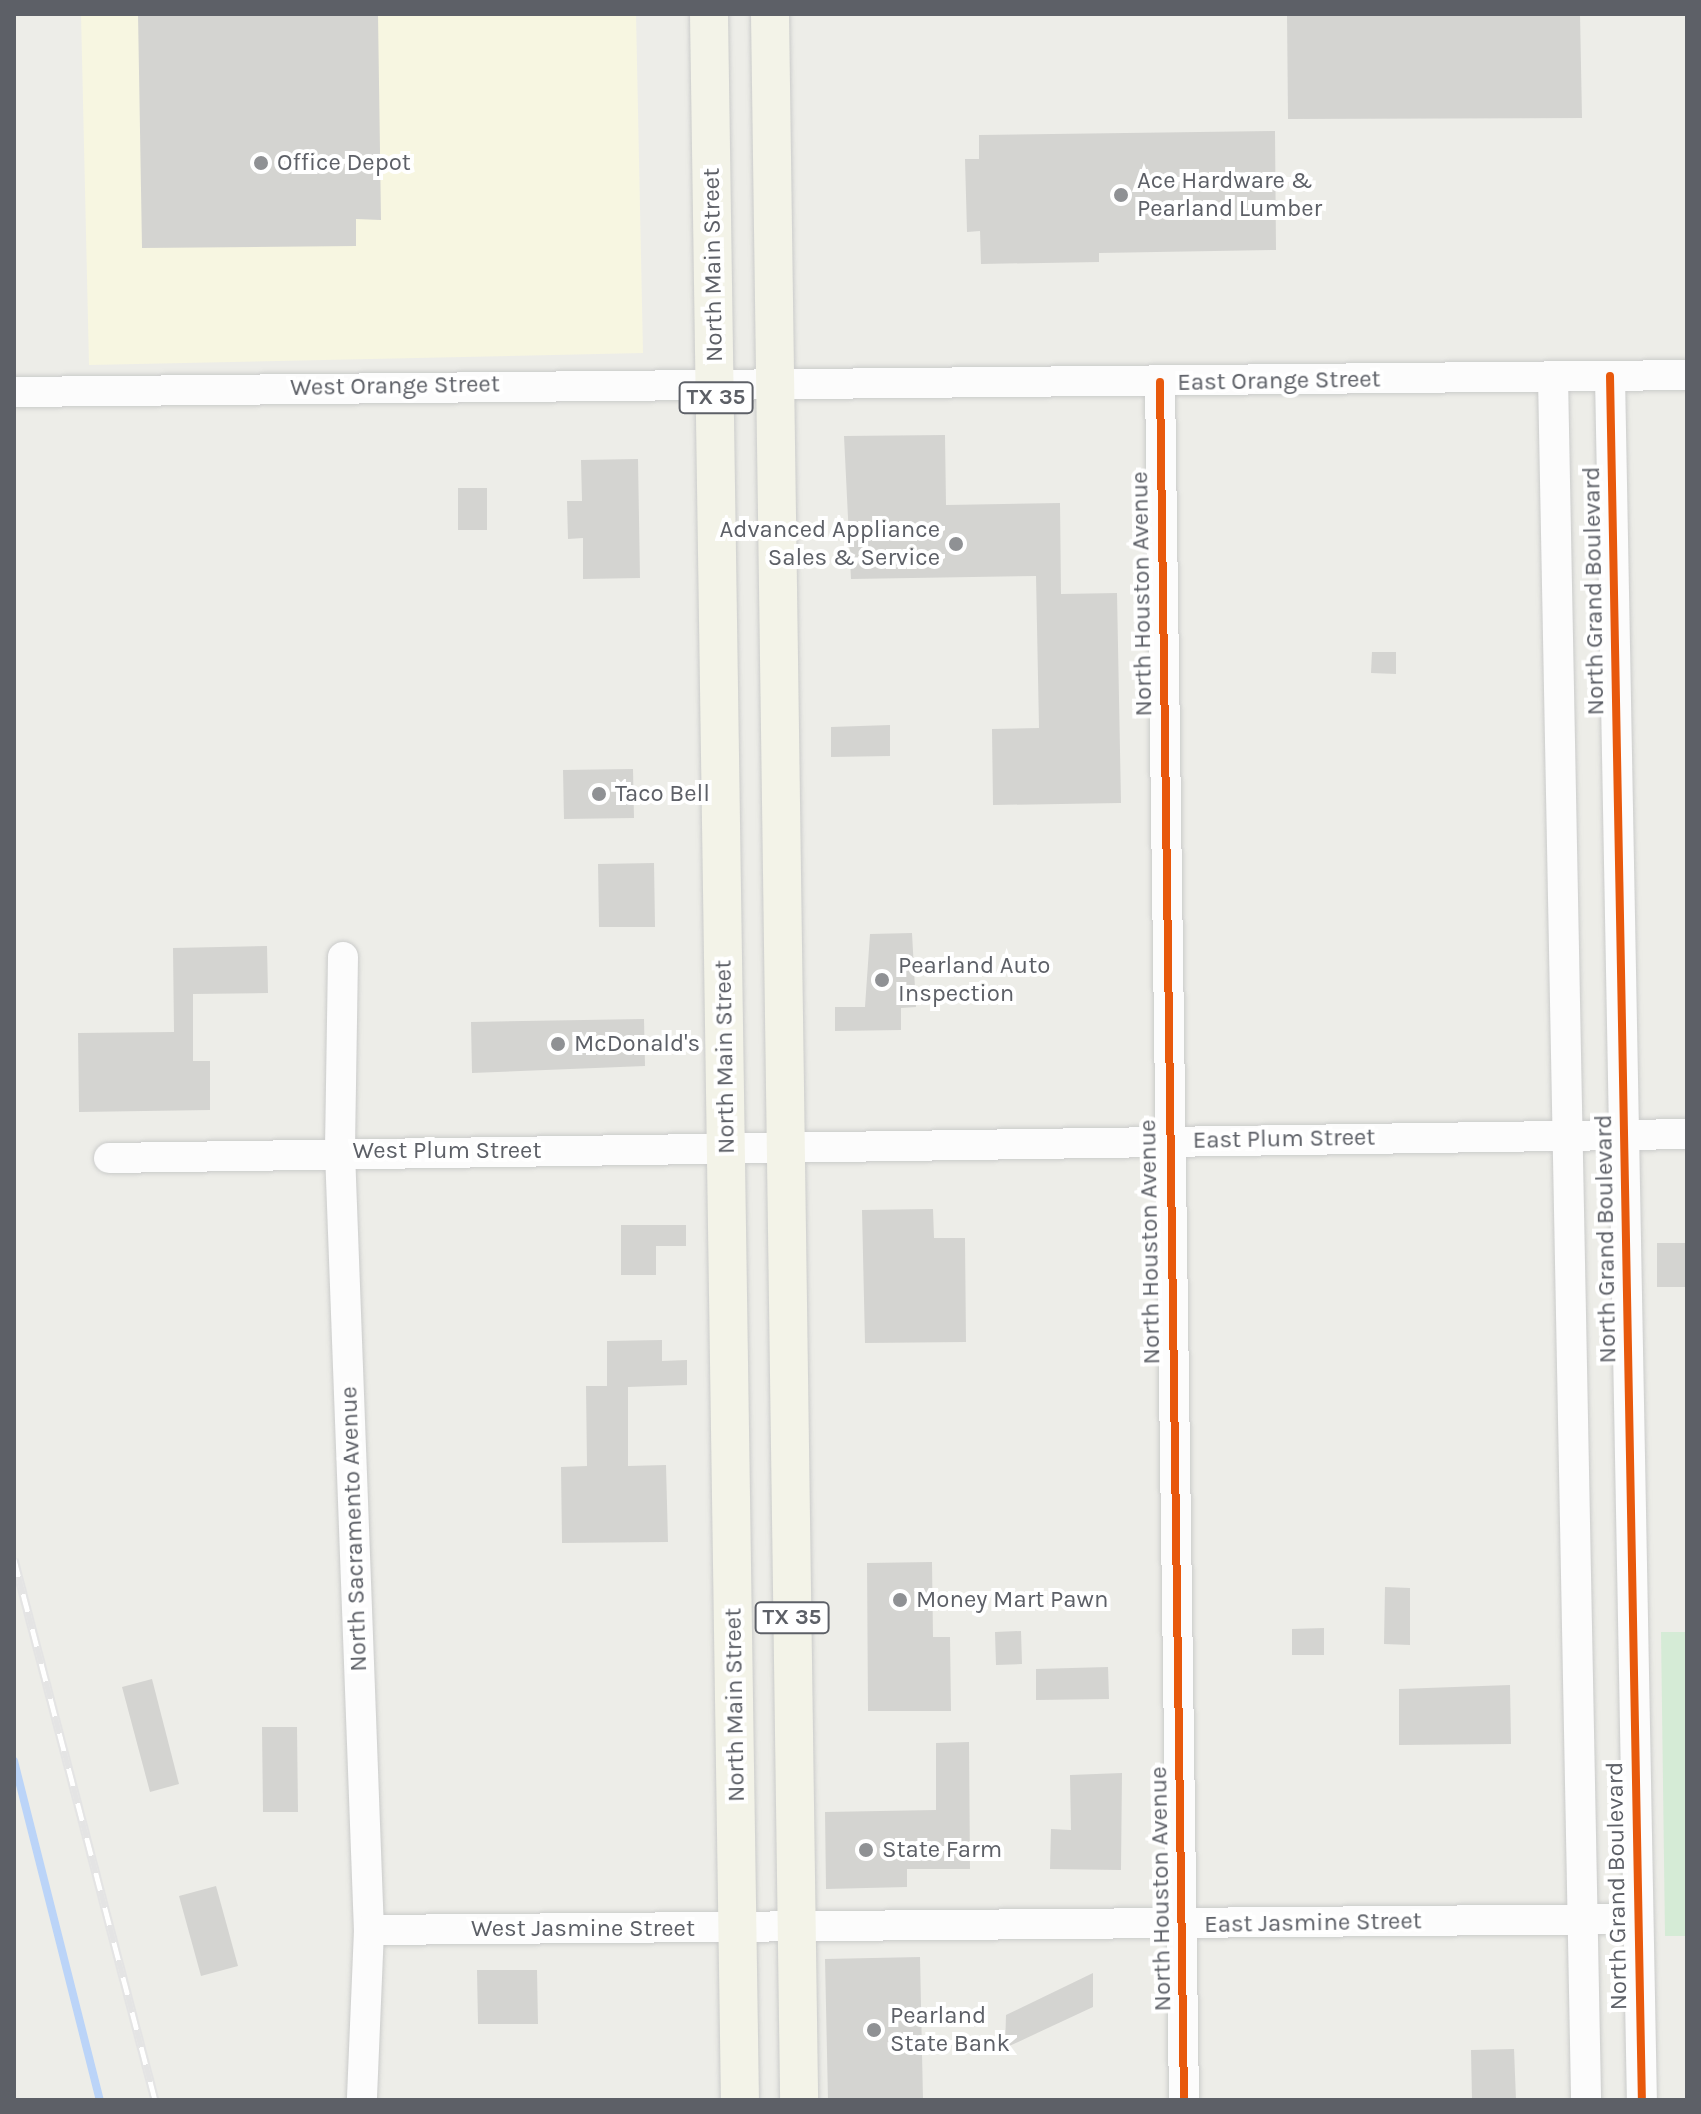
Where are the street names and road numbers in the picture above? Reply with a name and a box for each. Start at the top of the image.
street label: North Main Street [697,168,729,362]
street label: East Orange Street [1177,365,1381,397]
street label: West Orange Street [290,370,500,402]
road number: TX 35 [678,380,754,416]
street label: North Grand Boulevard [1577,466,1611,716]
street label: North Houston Avenue [1125,471,1159,717]
street label: North Main Street [709,960,741,1154]
street label: North Grand Boulevard [1589,1114,1623,1364]
street label: North Houston Avenue [1133,1119,1167,1365]
street label: East Plum Street [1192,1123,1376,1155]
street label: West Plum Street [353,1137,541,1165]
street label: North Sacramento Avenue [335,1386,373,1672]
road number: TX 35 [754,1600,830,1636]
street label: North Main Street [719,1608,751,1802]
street label: North Grand Boulevard [1600,1761,1634,2011]
street label: North Houston Avenue [1144,1766,1178,2012]
street label: East Jasmine Street [1204,1907,1422,1939]
street label: West Jasmine Street [471,1915,695,1943]

